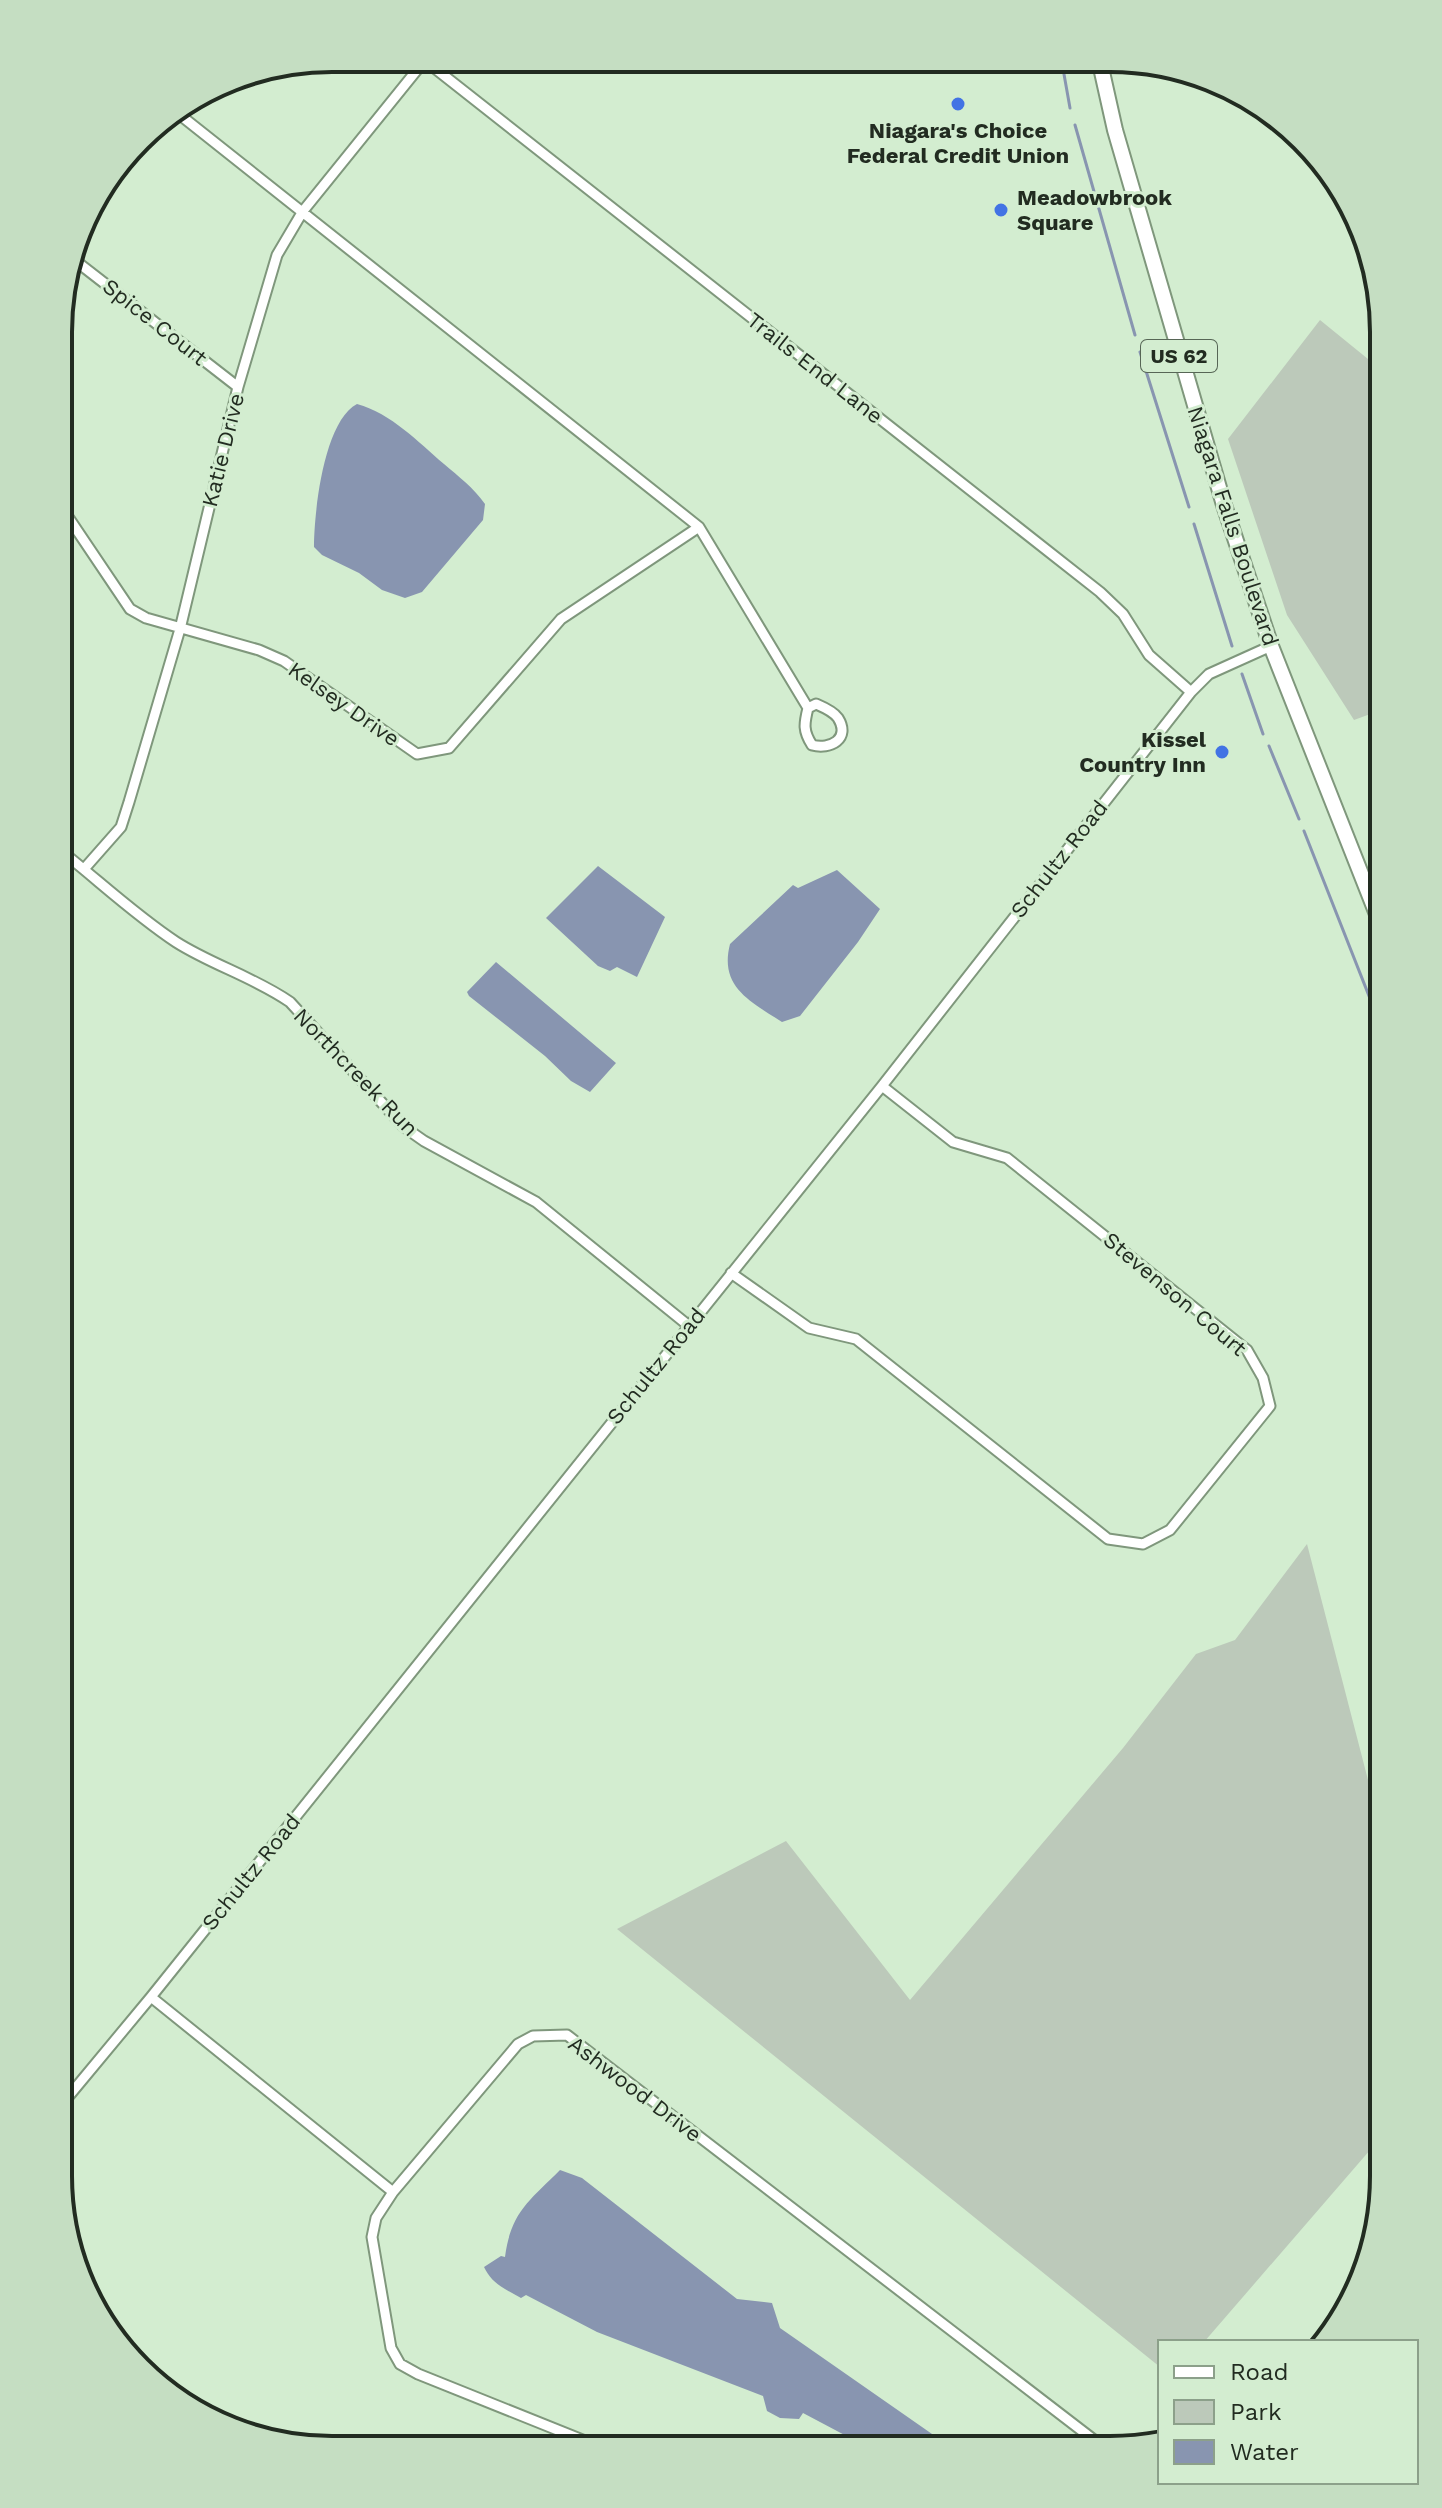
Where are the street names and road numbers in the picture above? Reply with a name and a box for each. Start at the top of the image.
street label: Spice Court [98,273,212,371]
street label: Trails End Lane [742,307,888,429]
road number: US 62 [1141,340,1217,372]
street label: Katie Drive [197,391,249,509]
street label: Niagara Falls Boulevard [1182,403,1284,649]
street label: Kelsey Drive [284,657,404,751]
street label: Schultz Road [1005,795,1113,923]
street label: Northcreek Run [289,1003,423,1141]
street label: Stevenson Court [1098,1227,1252,1361]
street label: Schultz Road [602,1303,710,1429]
street label: Schultz Road [197,1809,305,1935]
street label: Ashwood Drive [564,2031,706,2147]

